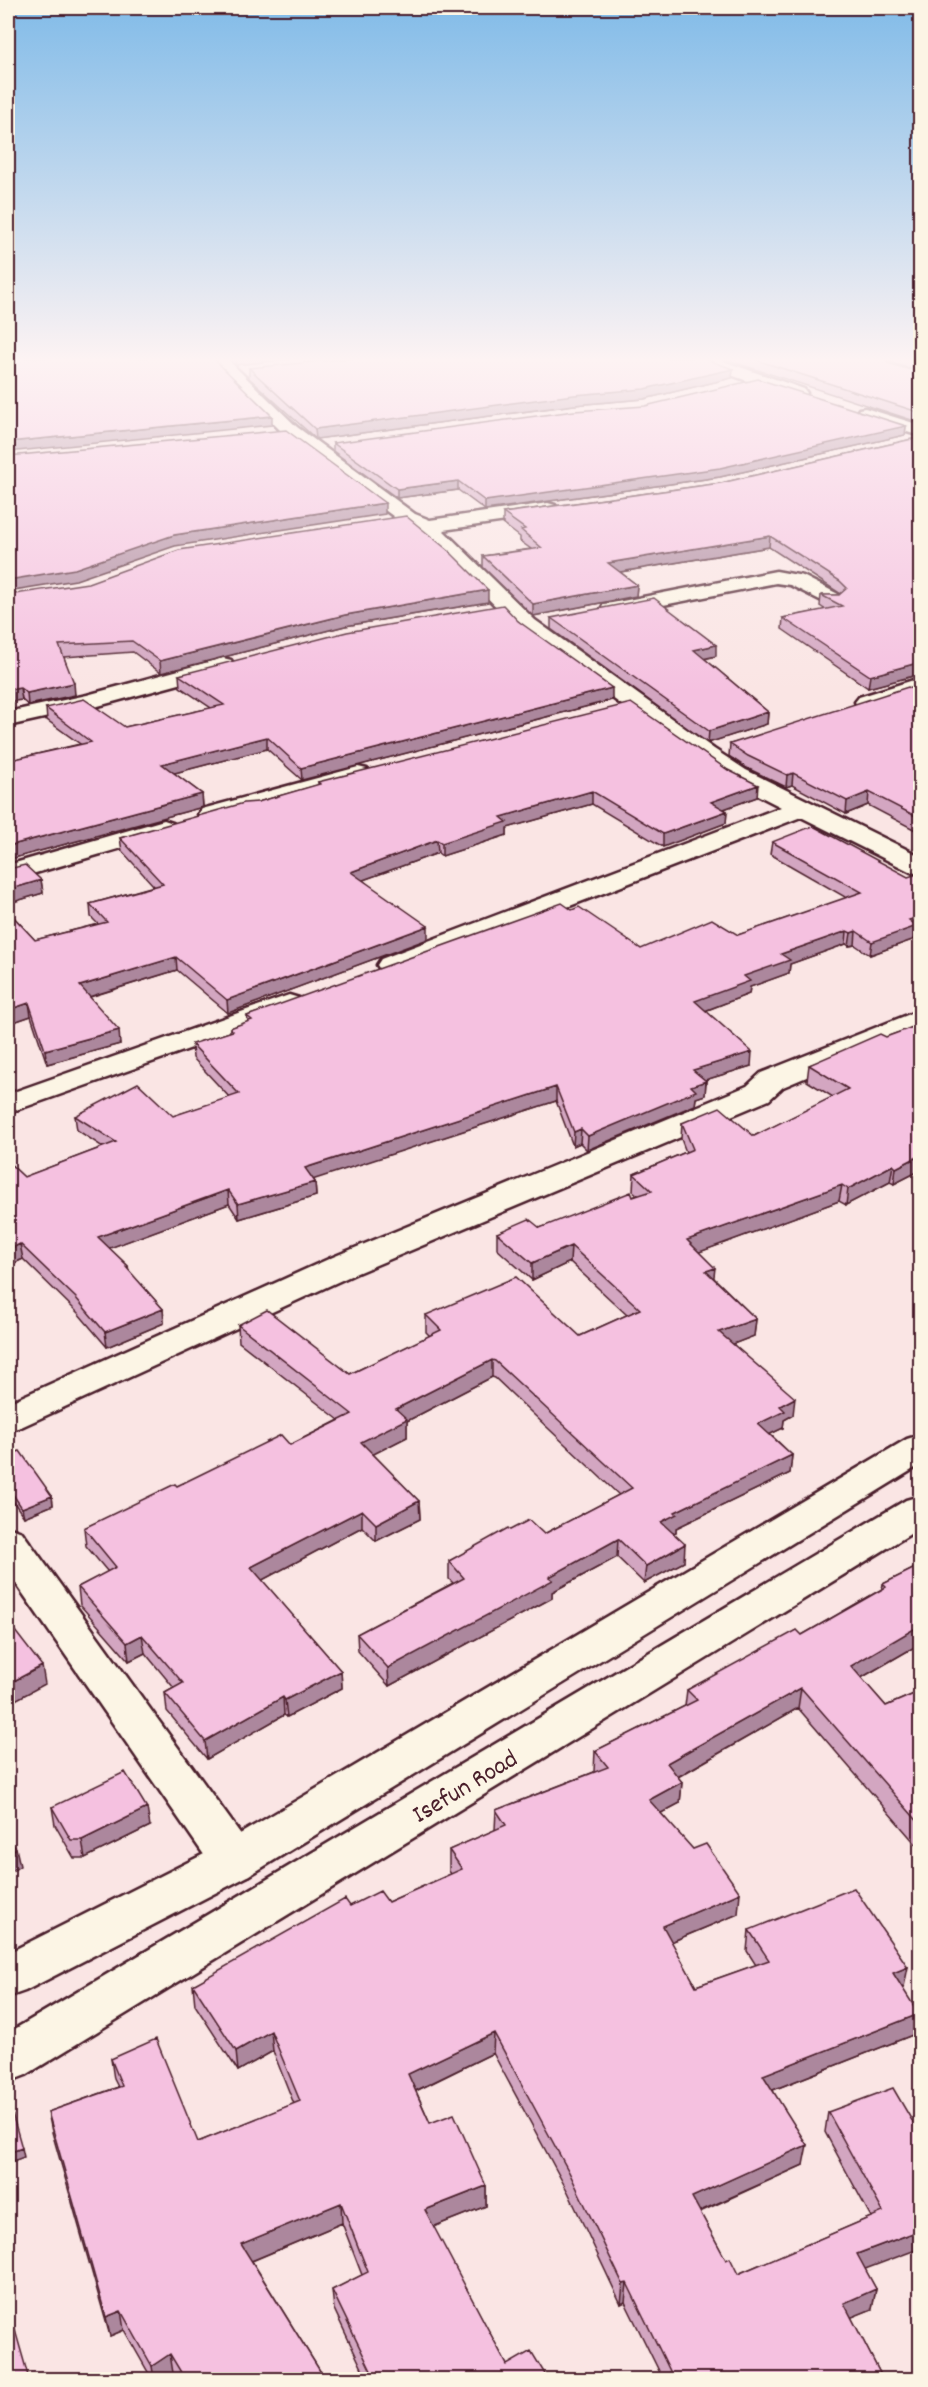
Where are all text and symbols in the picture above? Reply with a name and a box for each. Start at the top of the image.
street label: Isefun Road [406,1742,526,1834]

